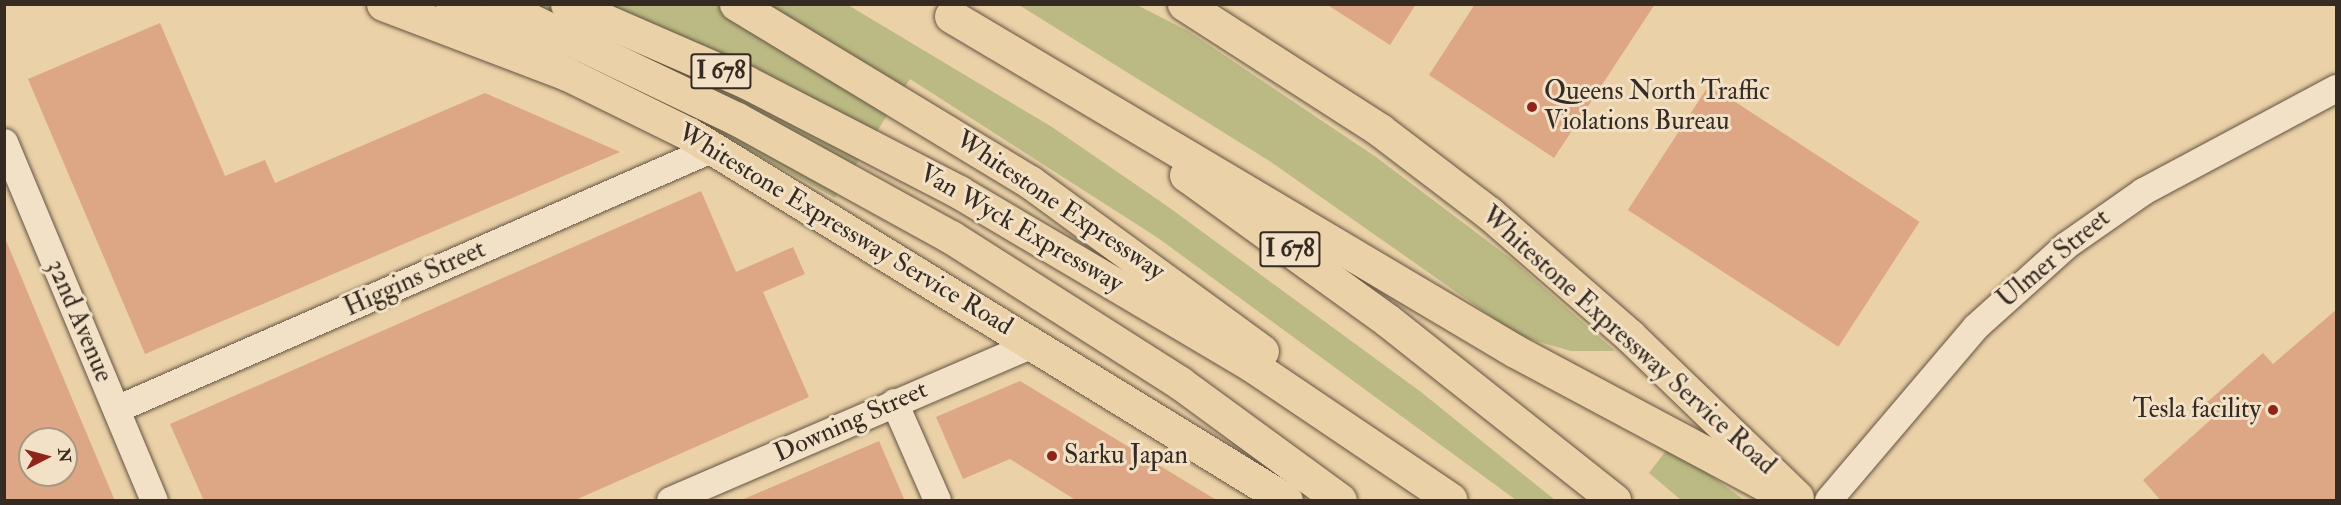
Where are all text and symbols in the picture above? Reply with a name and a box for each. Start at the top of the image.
road number: I 678 [690,50,752,92]
place label: Queens North Traffic Violations Bureau [1544,76,1770,138]
marker: Queens North Traffic Violations Bureau [1525,100,1539,114]
street label: Whitestone Expressway Service Road [672,117,1018,343]
street label: Whitestone Expressway [950,124,1170,288]
street label: Van Wyck Expressway [914,158,1128,300]
street label: Whitestone Expressway Service Road [1474,201,1782,481]
street label: Ulmer Street [1991,203,2117,315]
road number: I 678 [1258,228,1322,270]
street label: Higgins Street [340,234,490,324]
street label: 32nd Avenue [39,255,119,387]
street label: Downing Street [770,374,932,470]
place label: Tesla facility [2133,394,2261,426]
marker: Tesla facility [2266,403,2280,417]
north arrow [18,427,78,487]
place label: Sarku Japan [1064,440,1188,472]
text: N [53,447,75,463]
marker: Sarku Japan [1045,449,1059,463]

